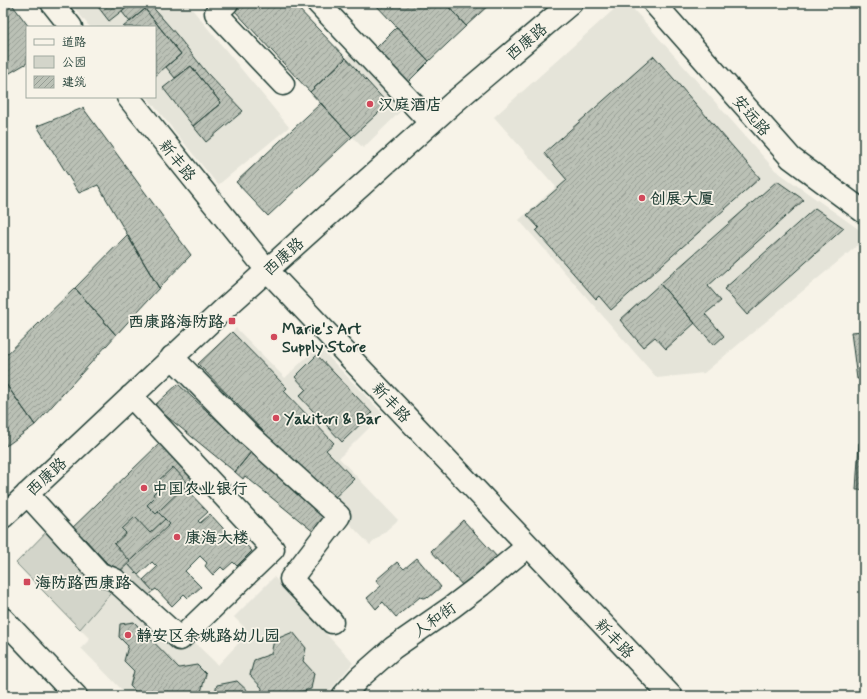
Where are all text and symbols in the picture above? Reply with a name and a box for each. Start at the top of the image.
street label: 西康路 [502,19,552,66]
legend [26,26,156,98]
text: 道路 [62,35,86,51]
text: 公园 [62,55,86,71]
text: 建筑 [62,75,86,91]
street label: 安远路 [727,91,775,141]
place label: 汉庭酒店 [378,95,442,116]
marker: 汉庭酒店 [365,99,375,109]
street label: 新丰路 [154,136,200,186]
place label: 创展大厦 [650,189,714,210]
marker: 创展大厦 [637,193,647,203]
street label: 西康路 [259,233,309,281]
place label: 西康路海防路 [128,312,224,333]
marker: 西康路海防路 [227,316,237,326]
place label: Marie's Art Supply Store [282,319,366,358]
marker: Marie's Art Supply Store [269,332,279,342]
street label: 新丰路 [367,378,415,428]
place label: Yakitori & Bar [284,409,381,430]
marker: Yakitori & Bar [271,413,281,423]
street label: 西康路 [22,453,72,501]
place label: 中国农业银行 [152,479,248,500]
marker: 中国农业银行 [139,483,149,493]
place label: 康海大楼 [185,528,249,549]
marker: 康海大楼 [172,532,182,542]
place label: 海防路西康路 [35,573,131,594]
marker: 海防路西康路 [22,577,32,587]
street label: 人和街 [409,598,461,643]
street label: 新丰路 [590,614,638,664]
place label: 静安区余姚路幼儿园 [136,626,280,647]
marker: 静安区余姚路幼儿园 [123,630,133,640]

